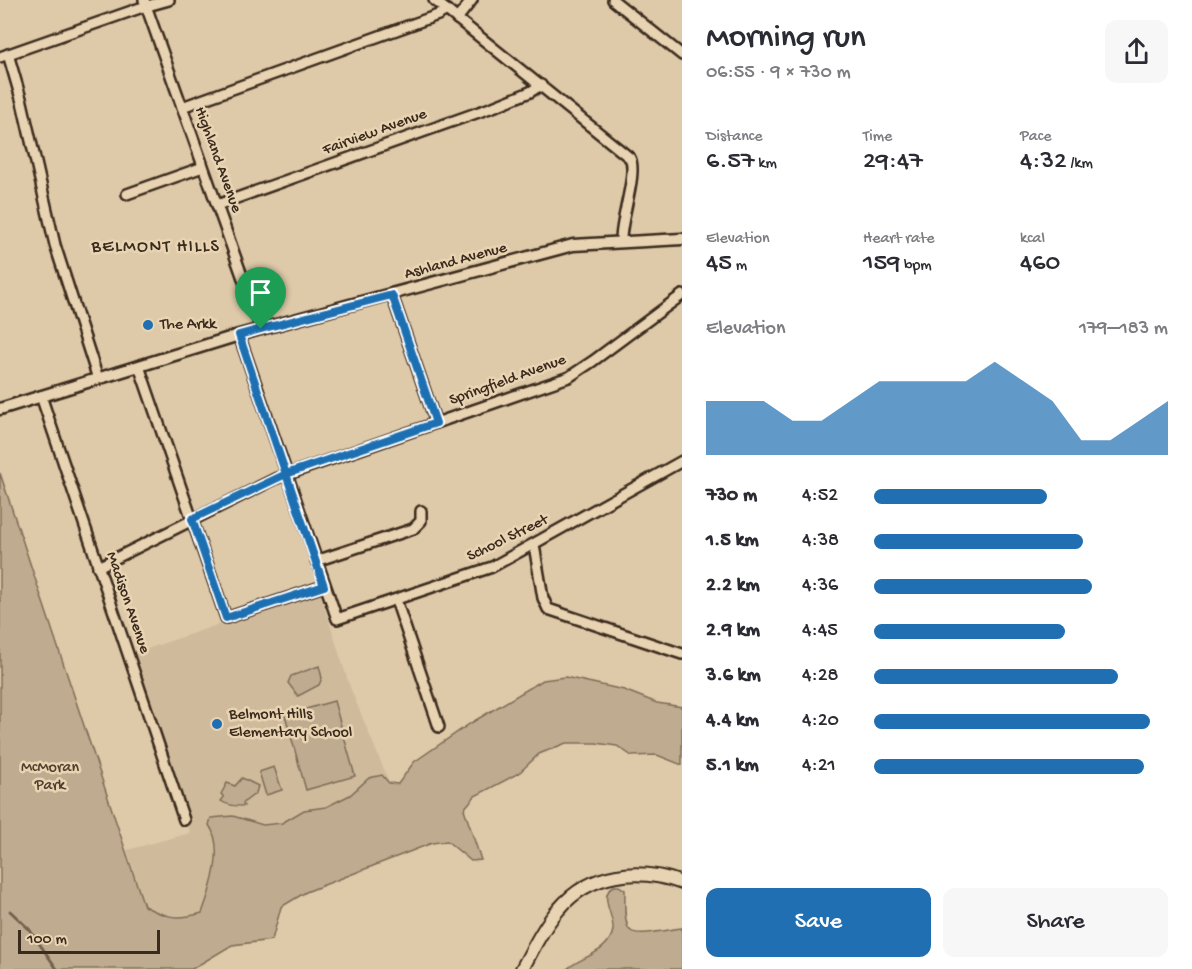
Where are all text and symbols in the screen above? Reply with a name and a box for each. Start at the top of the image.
text: Morning run [706,20,866,58]
button: share [1105,20,1168,83]
text: 06:55 · 9 × 730 m [706,62,851,85]
street label: Highland Avenue [189,104,245,216]
street label: Fairview Avenue [319,105,430,161]
text: Distance [706,128,763,147]
text: Time [863,128,892,147]
text: Pace [1020,128,1051,147]
text: 6.57 [706,147,755,178]
text: 29:47 [863,147,923,178]
text: 4:32 [1020,147,1067,178]
text: km [755,155,777,174]
text: /km [1067,155,1093,174]
text: Elevation [706,230,770,249]
text: Heart rate [863,230,935,249]
text: kcal [1020,230,1045,249]
district label: BELMONT HILLS [91,237,220,258]
street label: Ashland Avenue [403,239,510,285]
text: 45 [706,249,732,280]
text: 159 [863,249,900,280]
text: 460 [1020,249,1060,280]
text: m [732,257,747,276]
text: bpm [900,257,932,276]
pin [235,267,286,329]
icon: arrive [244,276,277,309]
place label: The Arkk [159,316,218,335]
marker: The Arkk [141,318,155,332]
text: Elevation [706,318,786,341]
text: 179–183 m [1079,318,1168,341]
street label: Springfield Avenue [447,351,570,411]
text: 730 m [706,485,757,508]
text: 4:52 [802,485,838,508]
street label: School Street [464,511,553,567]
text: 1.5 km [706,530,759,553]
text: 4:38 [802,530,839,553]
street label: Madison Avenue [101,550,154,657]
text: 2.2 km [706,575,760,598]
text: 4:36 [802,575,838,598]
text: 2.9 km [706,620,760,643]
text: 4:45 [802,620,838,643]
text: 3.6 km [706,665,761,688]
text: 4:28 [802,665,839,688]
place label: Belmont Hills Elementary School [228,706,352,743]
text: 4.4 km [706,710,759,733]
text: 4:20 [802,710,839,733]
marker: Belmont Hills Elementary School [210,717,224,731]
text: 5.1 km [706,755,759,778]
text: 4:21 [802,755,836,778]
park label: McMoran Park [21,759,79,796]
button: Save [706,888,931,957]
button: Share [943,888,1168,957]
scale bar [18,927,160,954]
text: 100 m [27,931,67,950]

